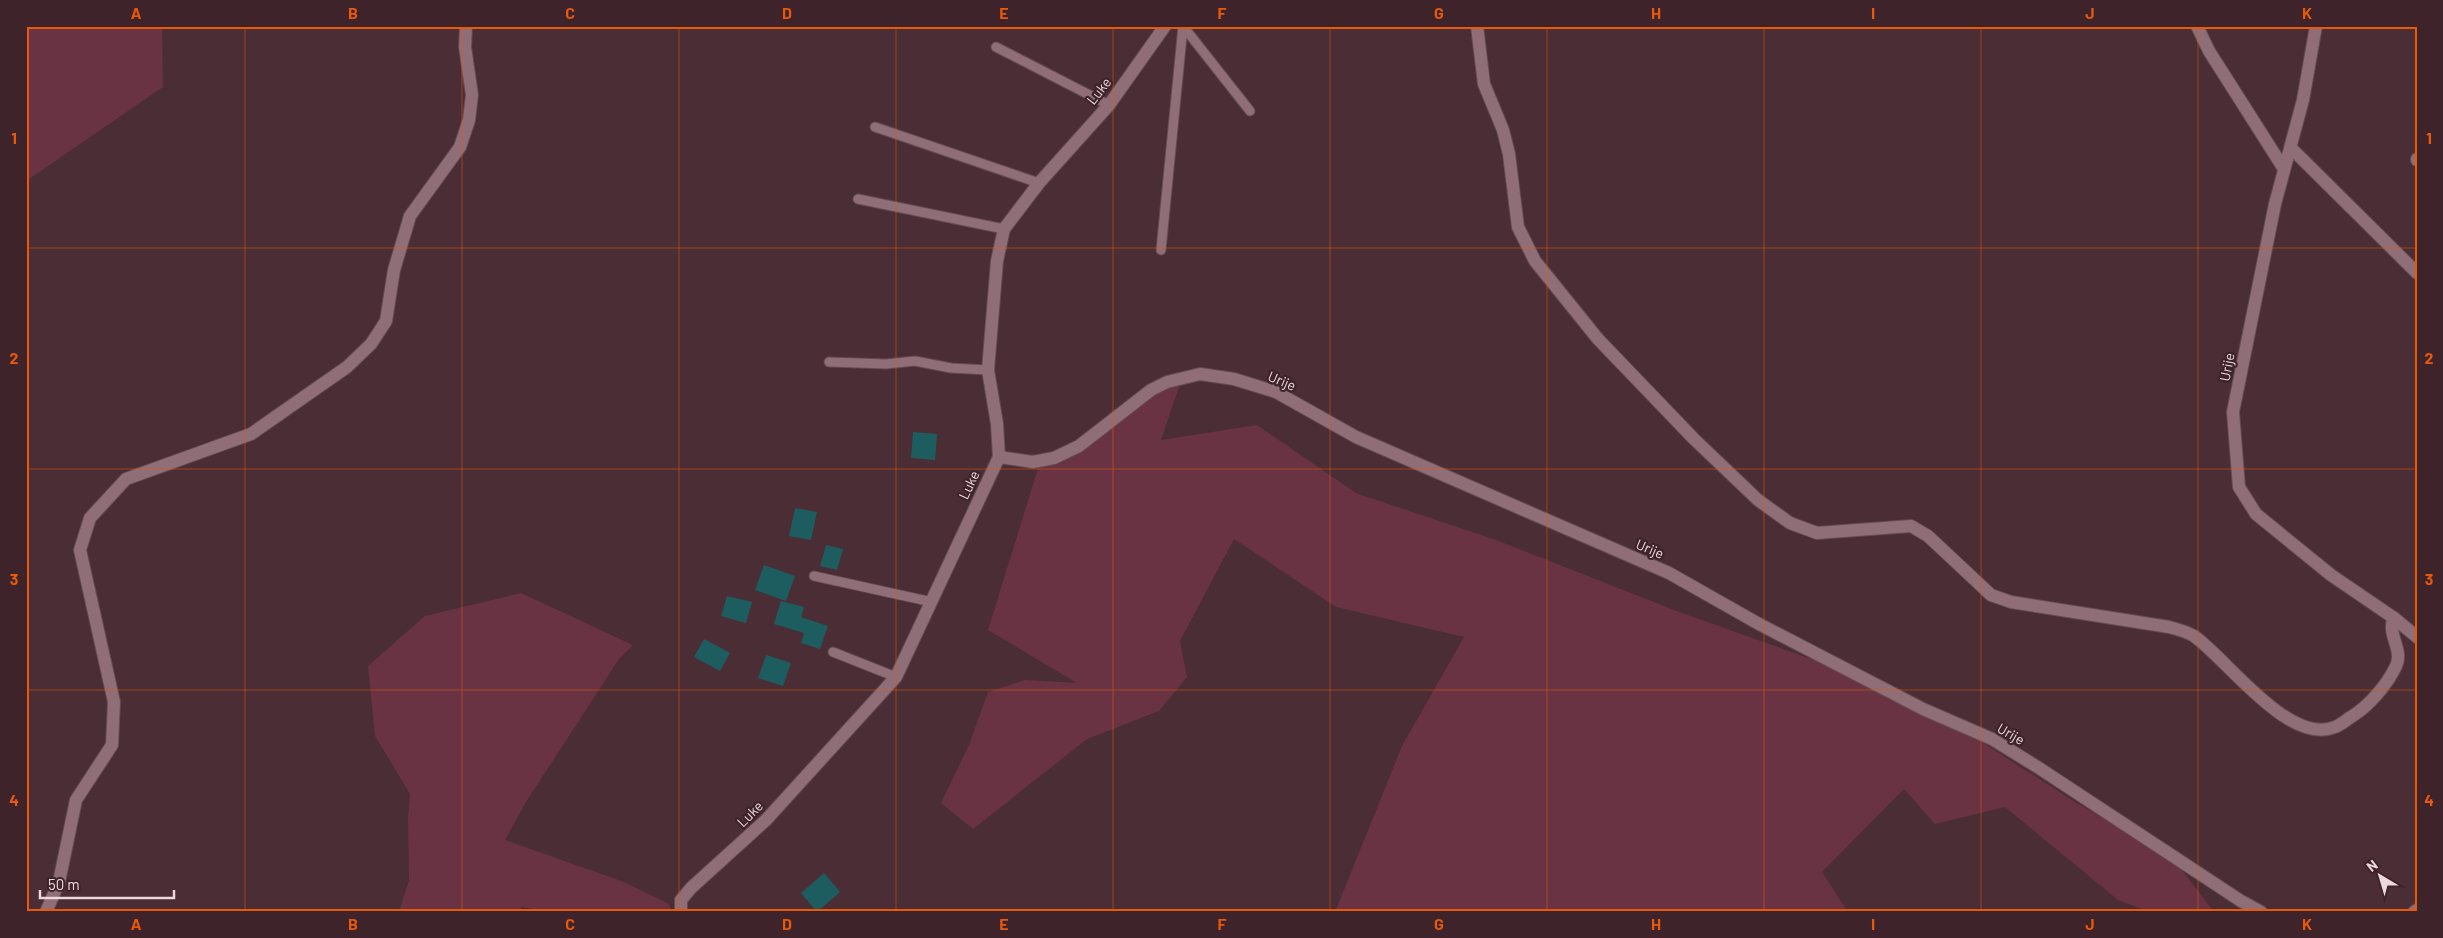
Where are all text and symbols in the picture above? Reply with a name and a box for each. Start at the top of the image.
text: A [131,3,142,22]
text: B [348,3,358,22]
text: C [565,3,575,22]
text: D [782,3,792,22]
text: E [999,3,1009,22]
text: F [1218,3,1227,22]
text: G [1434,3,1444,22]
text: H [1651,3,1661,22]
text: I [1871,3,1875,22]
text: J [2085,3,2095,22]
text: K [2302,3,2312,22]
street label: Luke [1083,74,1114,108]
text: 1 [11,128,17,147]
text: 1 [2426,128,2432,147]
text: 2 [10,348,19,367]
text: 2 [2425,348,2434,367]
street label: Urije [2215,351,2238,383]
street label: Urije [1266,367,1299,394]
street label: Luke [955,468,983,502]
street label: Urije [1634,535,1667,562]
text: 3 [10,569,18,588]
text: 3 [2425,569,2433,588]
street label: Urije [1995,719,2028,748]
text: 4 [9,790,19,809]
text: 4 [2424,790,2434,809]
street label: Luke [733,797,766,830]
north arrow [2356,850,2406,900]
text: N [2363,856,2381,875]
scale bar [40,868,174,900]
text: 50 m [48,875,80,893]
text: A [131,914,142,933]
text: B [348,914,358,933]
text: C [565,914,575,933]
text: D [782,914,792,933]
text: E [999,914,1009,933]
text: F [1218,914,1227,933]
text: G [1434,914,1444,933]
text: H [1651,914,1661,933]
text: I [1871,914,1875,933]
text: J [2085,914,2095,933]
text: K [2302,914,2312,933]

